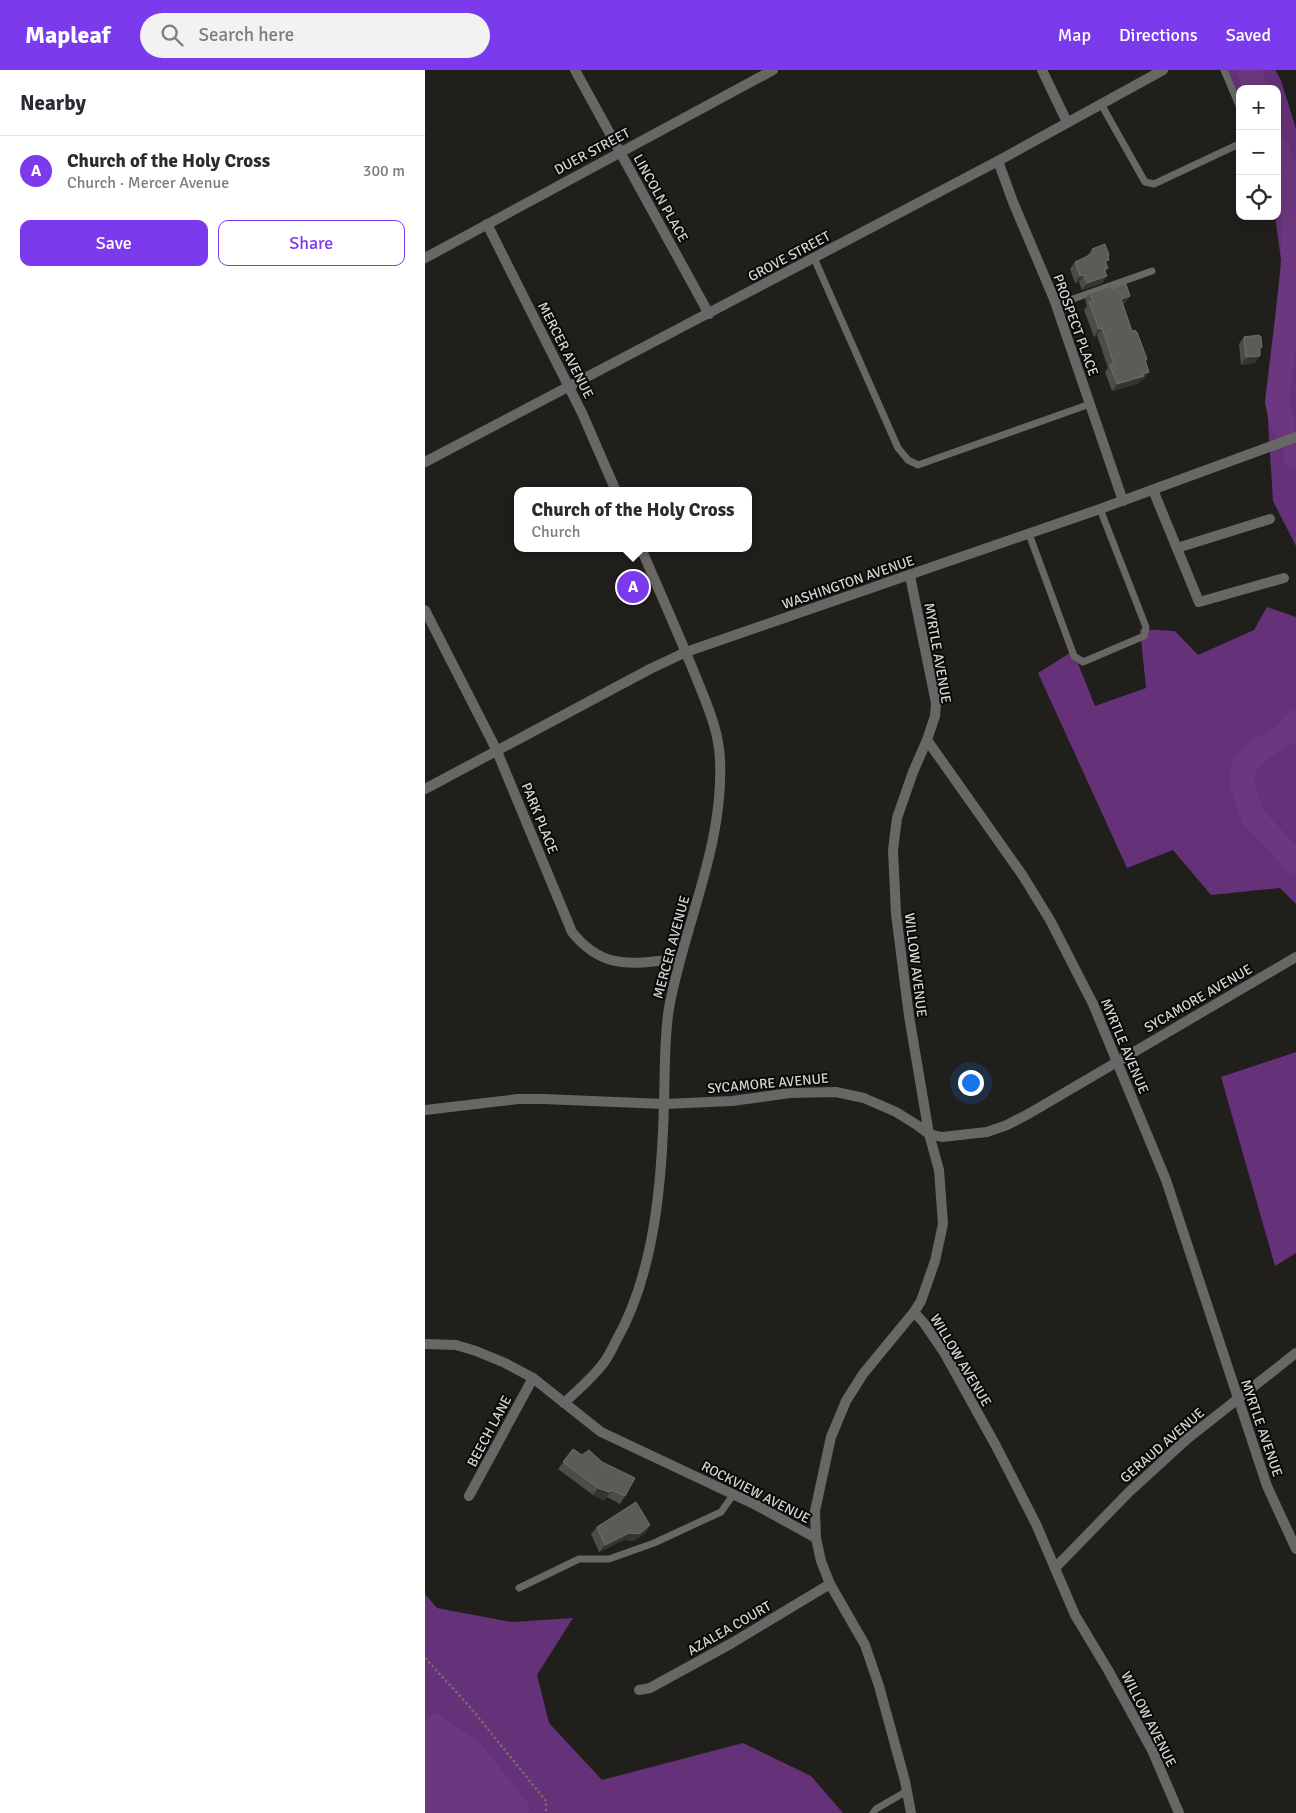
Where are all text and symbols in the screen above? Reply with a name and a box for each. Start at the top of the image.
search box [140,13,490,58]
text: Mapleaf [25,20,110,50]
icon: search [158,21,186,49]
text: Search here [198,23,294,47]
text: Map [1058,24,1091,46]
text: Directions [1119,24,1198,46]
text: Saved [1226,24,1271,46]
map controls [1236,85,1281,220]
button: + [1236,85,1281,130]
text: Nearby [20,90,86,116]
street label: DUER STREET [551,124,633,178]
button: − [1236,130,1281,175]
text: Church of the Holy Cross [67,149,270,173]
street label: LINCOLN PLACE [629,151,692,245]
text: A [31,161,41,181]
text: 300 m [363,161,405,181]
text: Church · Mercer Avenue [67,173,229,193]
button: locate [1236,175,1281,220]
button: Save [20,220,208,266]
button: Share [218,220,405,266]
street label: GROVE STREET [745,228,833,285]
street label: PROSPECT PLACE [1049,272,1102,379]
street label: MERCER AVENUE [534,299,597,401]
popup [514,487,752,552]
text: Church of the Holy Cross [531,498,735,522]
text: Church [531,522,580,542]
street label: WASHINGTON AVENUE [780,552,917,613]
pin: A [617,568,649,606]
street label: MYRTLE AVENUE [920,601,955,705]
street label: PARK PLACE [518,780,562,856]
street label: MERCER AVENUE [650,894,693,1000]
street label: WILLOW AVENUE [901,912,930,1018]
street label: SYCAMORE AVENUE [1141,961,1255,1036]
street label: MYRTLE AVENUE [1097,996,1152,1096]
street label: SYCAMORE AVENUE [707,1070,830,1097]
your location [958,1070,984,1096]
street label: WILLOW AVENUE [926,1311,995,1410]
street label: MYRTLE AVENUE [1237,1377,1286,1479]
street label: BEECH LANE [464,1393,515,1470]
street label: GERAUD AVENUE [1117,1404,1208,1486]
street label: ROCKVIEW AVENUE [699,1458,813,1527]
street label: AZALEA COURT [684,1598,774,1659]
street label: WILLOW AVENUE [1117,1669,1180,1770]

